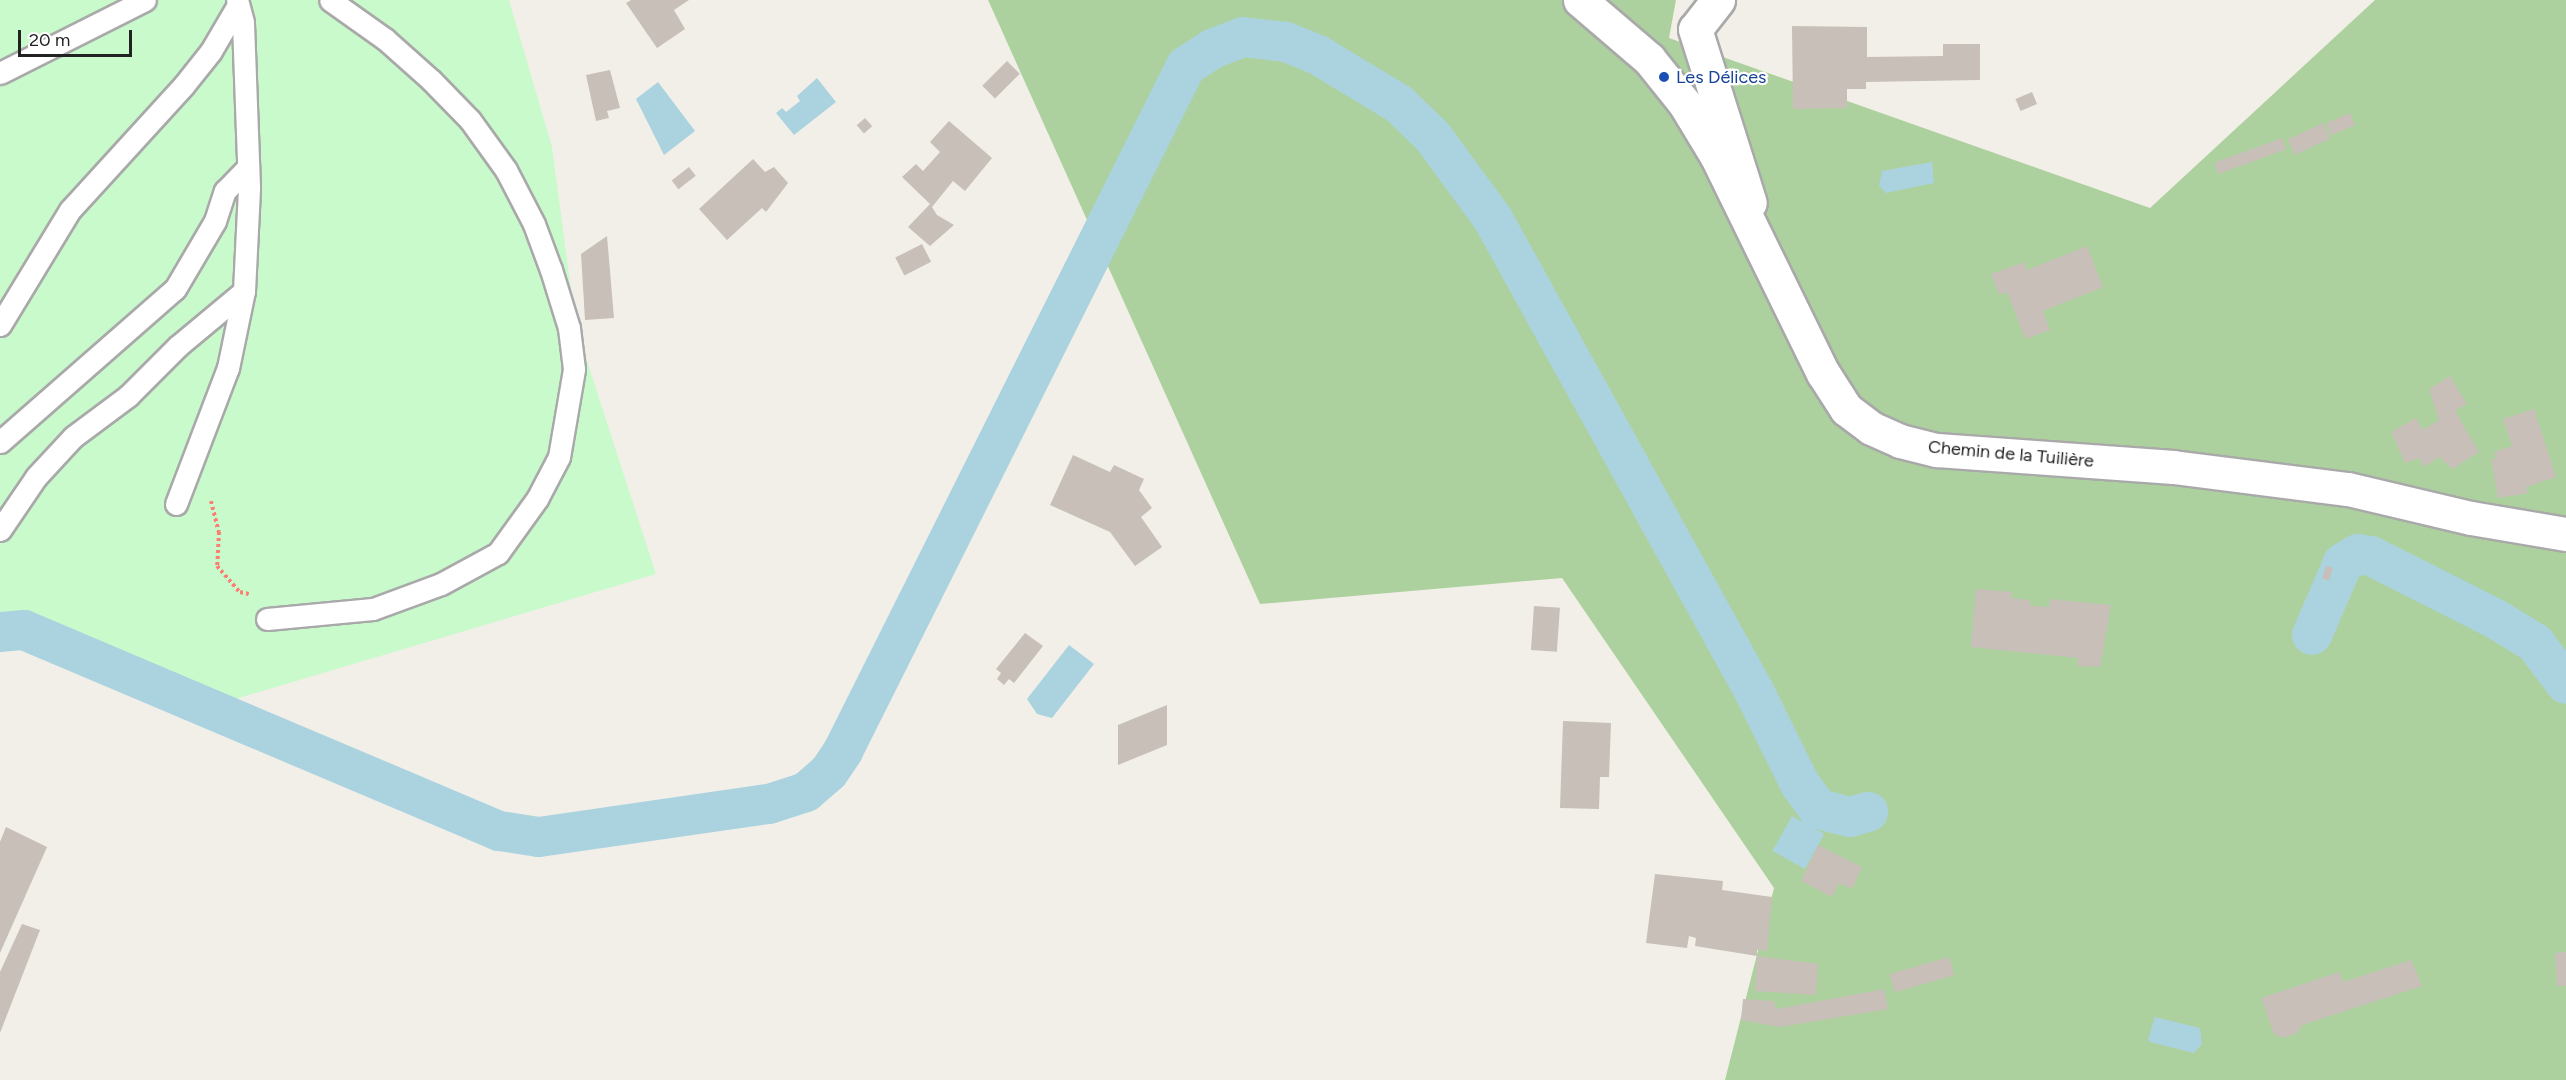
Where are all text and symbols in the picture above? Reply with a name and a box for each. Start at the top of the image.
scale bar [21,18,135,56]
text: 20 m [29,29,70,51]
place label: Les Délices [1676,66,1766,88]
marker: Les Délices [1657,70,1671,84]
street label: Chemin de la Tuilière [1927,436,2095,472]

